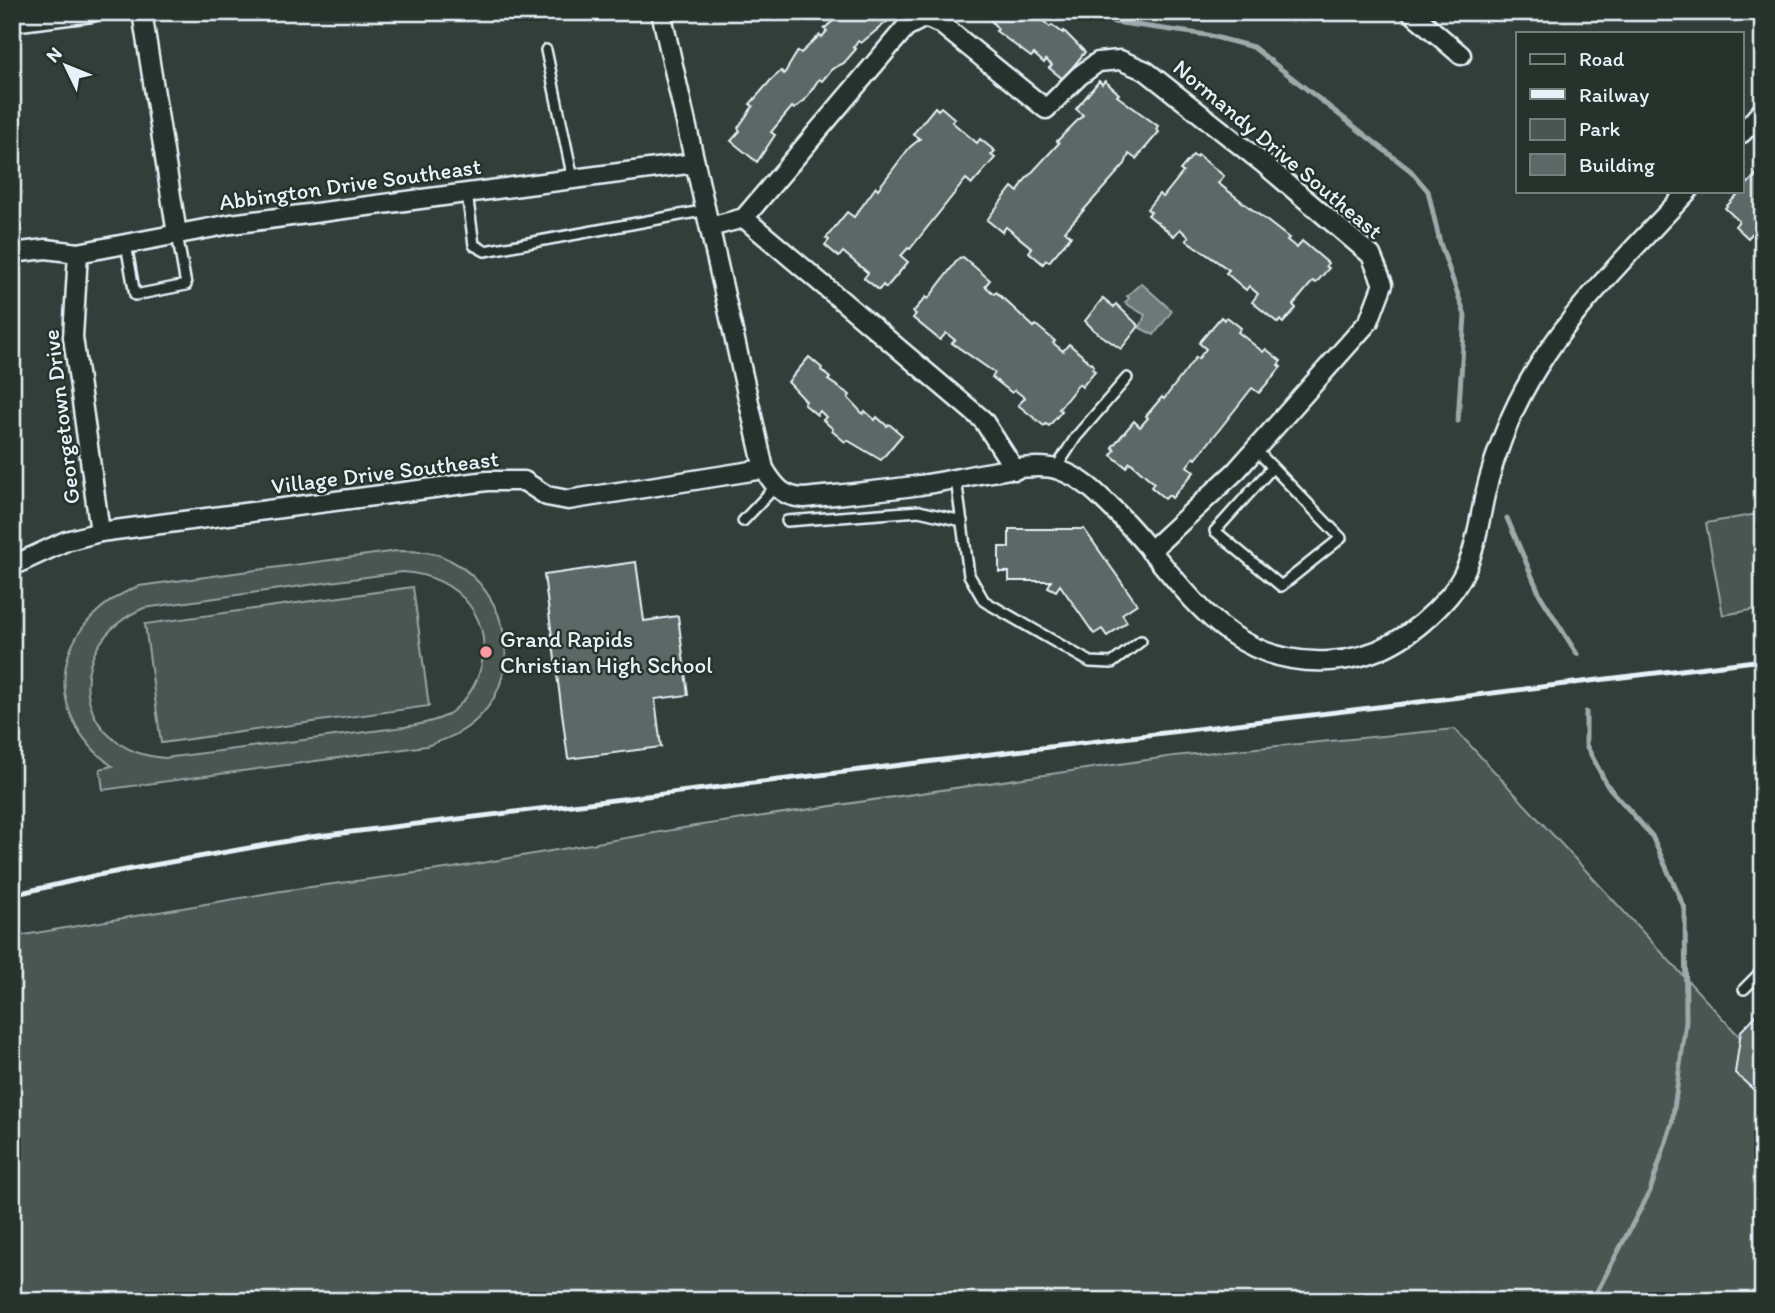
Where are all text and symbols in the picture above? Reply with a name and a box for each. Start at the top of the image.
north arrow [32,32,102,102]
legend [1516,32,1744,192]
text: N [41,42,67,67]
text: Road [1579,46,1625,71]
street label: Normandy Drive Southeast [1168,53,1389,245]
text: Railway [1579,82,1649,107]
text: Park [1579,116,1621,141]
street label: Abbington Drive Southeast [217,152,483,216]
text: Building [1579,152,1655,177]
street label: Georgetown Drive [36,328,86,506]
street label: Village Drive Southeast [270,444,501,500]
place label: Grand Rapids Christian High School [500,625,713,679]
marker: Grand Rapids Christian High School [478,644,494,660]

